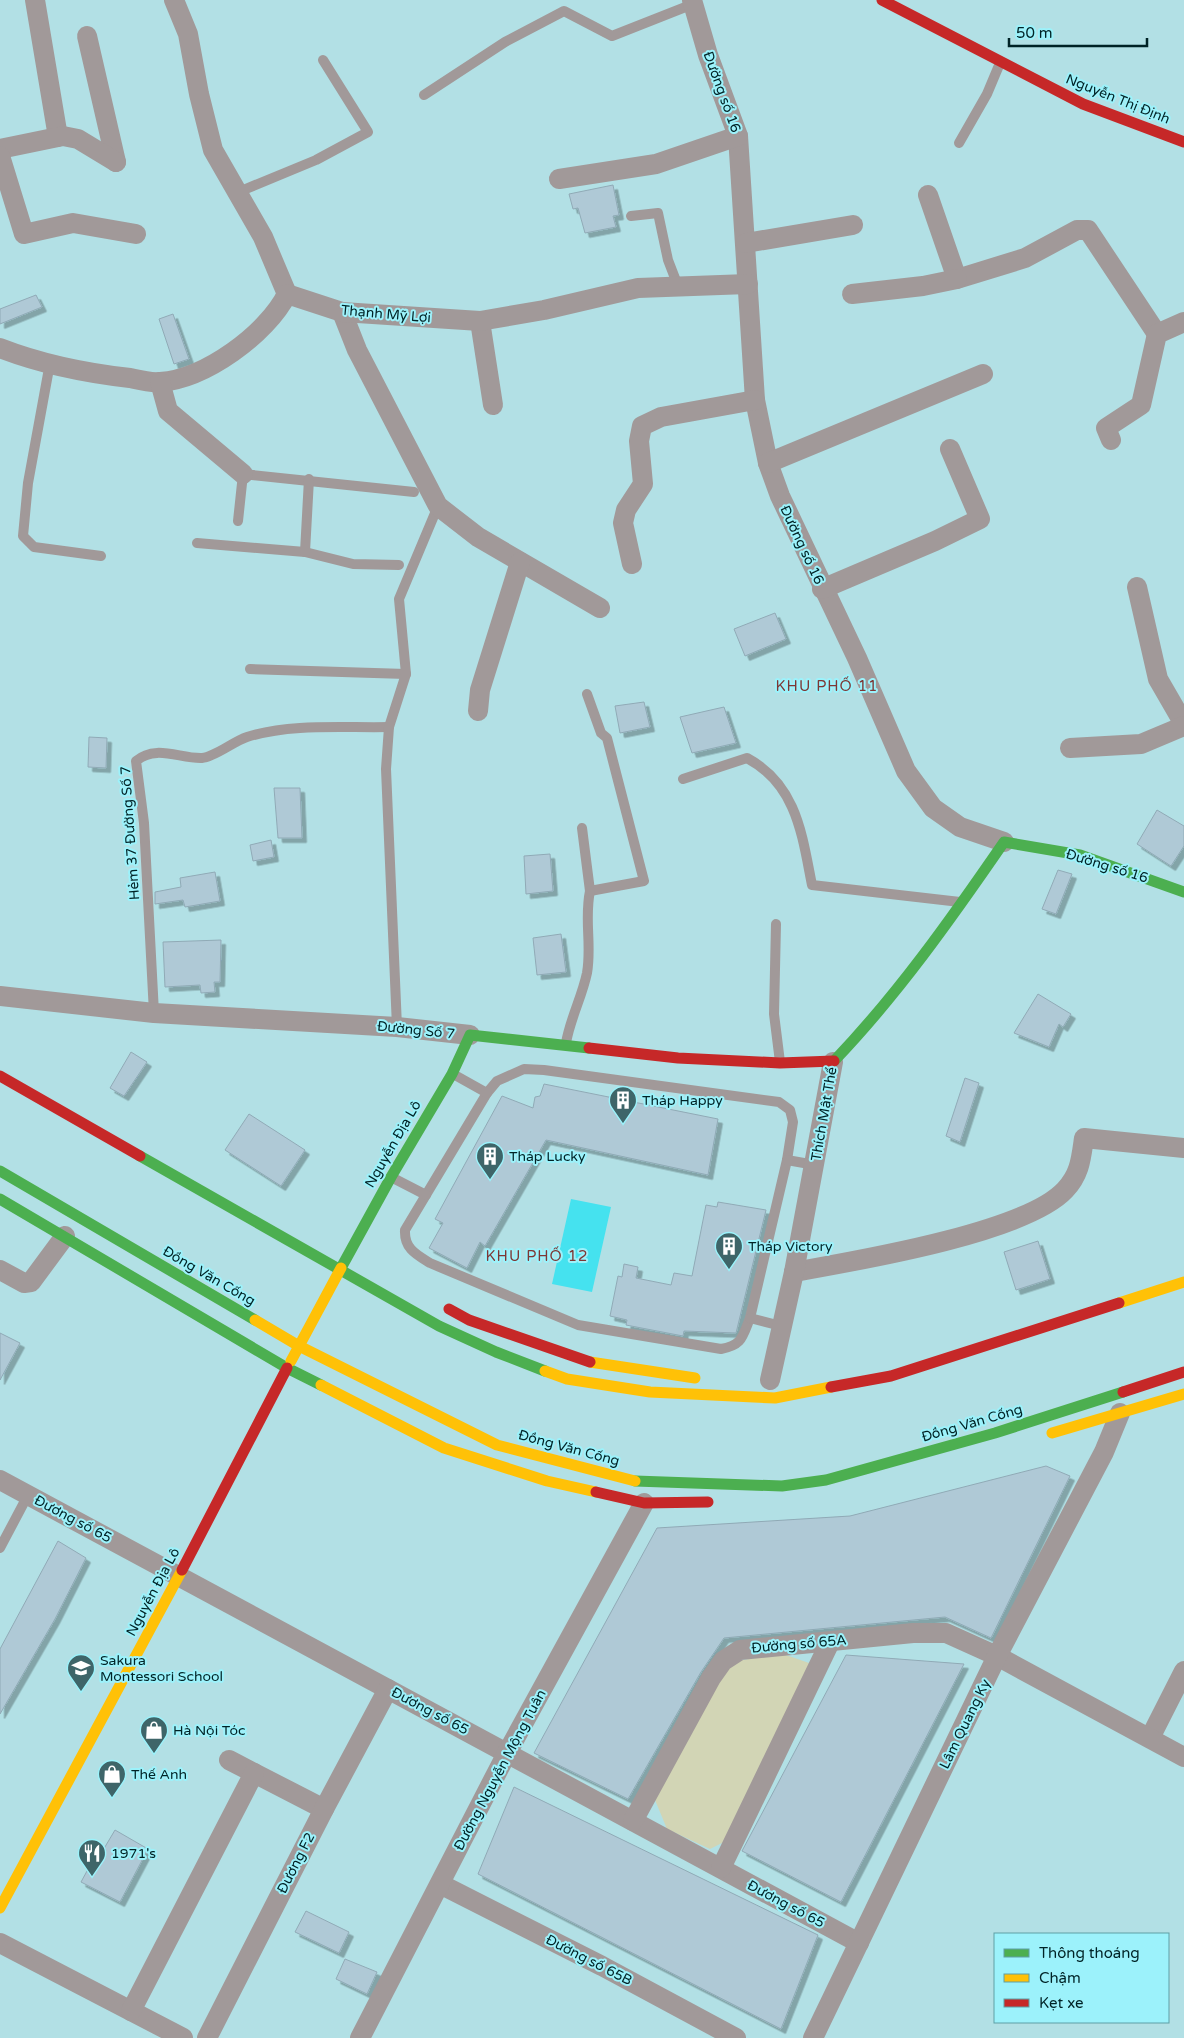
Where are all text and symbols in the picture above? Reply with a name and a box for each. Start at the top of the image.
scale bar [1009,15,1146,47]
text: 50 m [1016,24,1053,42]
street label: Đường số 16 [699,49,745,135]
street label: Nguyễn Thị Định [1063,70,1173,128]
street label: Thạnh Mỹ Lợi [340,302,432,326]
street label: Đường số 16 [776,503,828,587]
district label: KHU PHỐ 11 [776,676,878,695]
street label: Hẻm 37 Đường Số 7 [117,765,143,901]
street label: Đường số 16 [1064,845,1150,887]
street label: Đường Số 7 [376,1017,456,1043]
street label: Thích Mật Thể [807,1066,841,1162]
building icon: Tháp Happy [608,1085,638,1124]
place label: Tháp Happy [642,1092,723,1109]
street label: Nguyễn Địa Lô [361,1097,425,1191]
building icon: Tháp Lucky [475,1141,505,1180]
place label: Tháp Lucky [509,1148,586,1165]
building icon: Tháp Victory [714,1231,744,1270]
place label: Tháp Victory [748,1238,833,1255]
street label: Đồng Văn Cống [160,1243,258,1309]
district label: KHU PHỐ 12 [486,1246,588,1265]
street label: Đồng Văn Cống [920,1400,1024,1446]
street label: Đồng Văn Cống [516,1426,622,1470]
street label: Đương số 65 [31,1492,115,1546]
street label: Nguyễn Địa Lô [123,1545,183,1639]
street label: Đường số 65A [751,1631,847,1657]
place label: Sakura Montessori School [100,1652,223,1685]
school or university icon: Sakura Montessori School [66,1653,96,1692]
street label: Lâm Quang Ky [936,1676,994,1772]
street label: Đương số 65 [388,1684,472,1738]
street label: Đường Nguyễn Mộng Tuân [450,1687,550,1853]
shop icon: Hà Nội Tóc [139,1715,169,1754]
place label: Hà Nội Tóc [173,1722,245,1739]
shop icon: Thế Anh [97,1759,127,1798]
place label: Thế Anh [131,1766,187,1783]
street label: Đương F2 [273,1830,319,1896]
restaurant icon: 1971's [77,1838,107,1877]
place label: 1971's [111,1845,156,1862]
street label: Đương số 65 [744,1877,828,1931]
street label: Đường số 65B [543,1931,635,1989]
legend [994,1933,1169,2023]
text: Thông thoáng [1039,1944,1140,1962]
text: Chậm [1039,1969,1081,1987]
text: Kẹt xe [1039,1994,1084,2012]

